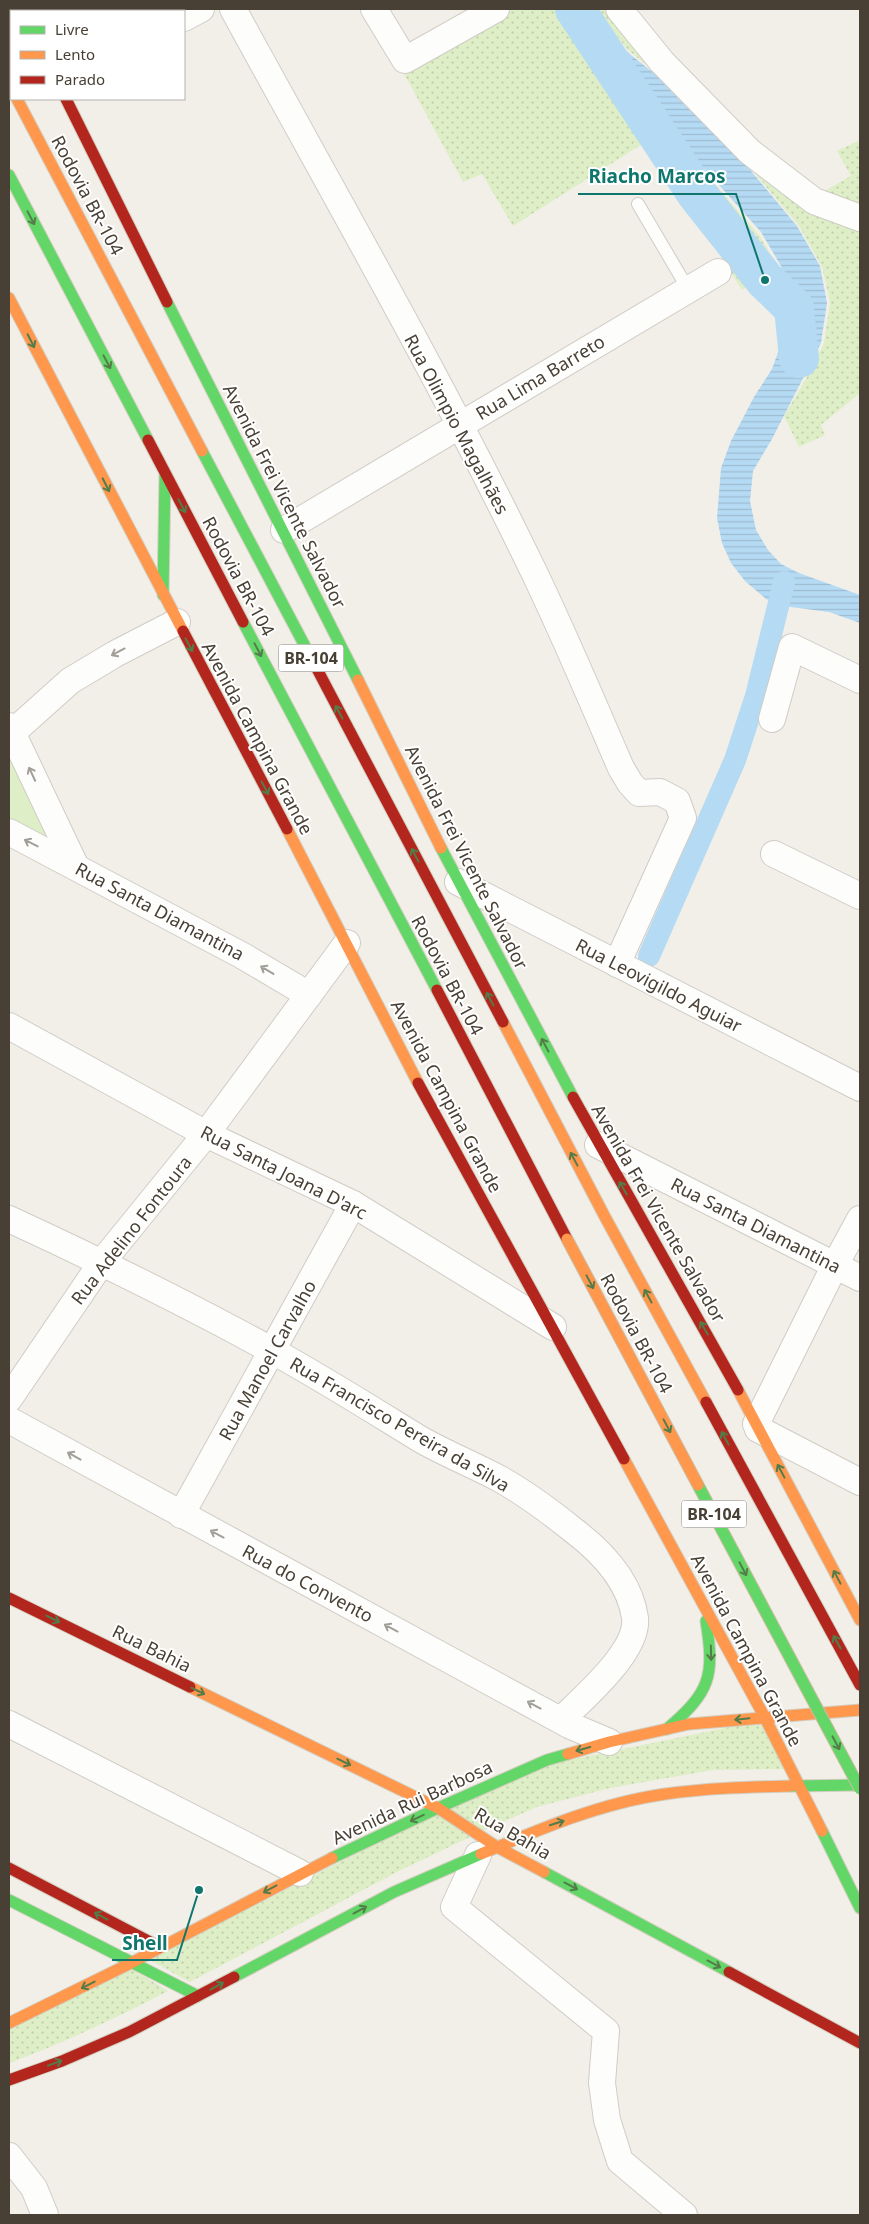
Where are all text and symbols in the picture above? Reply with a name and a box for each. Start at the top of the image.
legend [10,10,185,100]
text: Livre [55,19,89,39]
text: Lento [55,44,95,64]
text: Parado [55,69,105,89]
street label: Rodovia BR-104 [46,131,130,259]
callout: Riacho Marcos [578,160,736,194]
text: Riacho Marcos [588,163,726,189]
one-way arrow [26,210,36,225]
street label: Rua Lima Barreto [471,329,609,425]
street label: Rua Olimpio Magalhães [399,330,515,518]
one-way arrow [27,333,36,348]
one-way arrow [102,354,112,369]
street label: Avenida Frei Vicente Salvador [218,380,352,613]
one-way arrow [102,477,111,492]
one-way arrow [177,498,187,513]
street label: Rodovia BR-104 [197,512,281,640]
one-way arrow [185,637,194,652]
street label: Avenida Campina Grande [197,637,319,839]
one-way arrow [253,642,263,657]
road number: BR-104 [278,644,344,671]
one-way arrow [111,648,126,657]
one-way arrow [334,704,344,719]
street label: Avenida Frei Vicente Salvador [400,741,534,974]
one-way arrow [27,767,36,782]
one-way arrow [260,781,270,796]
one-way arrow [24,838,39,847]
one-way arrow [410,848,420,863]
street label: Rua Santa Diamantina [71,856,249,966]
street label: Rodovia BR-104 [406,911,490,1039]
street label: Rua Leovigildo Aguiar [572,933,747,1038]
one-way arrow [260,964,274,974]
one-way arrow [485,992,495,1007]
street label: Avenida Campina Grande [386,995,508,1197]
one-way arrow [540,1038,549,1053]
street label: Avenida Frei Vicente Salvador [587,1099,732,1327]
street label: Rua Santa Joana D'arc [197,1120,372,1225]
street label: Rua Adelino Fontoura [65,1151,197,1309]
one-way arrow [569,1151,579,1166]
street label: Rua Santa Diamantina [667,1172,845,1278]
one-way arrow [618,1180,628,1195]
street label: Rodovia BR-104 [595,1269,679,1397]
one-way arrow [586,1274,595,1289]
street label: Rua Manoel Carvalho [213,1276,321,1444]
one-way arrow [642,1289,652,1303]
one-way arrow [699,1322,709,1336]
street label: Rua Francisco Pereira da Silva [286,1351,514,1497]
one-way arrow [662,1418,672,1432]
one-way arrow [720,1431,730,1446]
one-way arrow [67,1451,82,1461]
one-way arrow [776,1464,786,1479]
road number: BR-104 [682,1500,746,1528]
one-way arrow [210,1529,224,1539]
street label: Rua do Convento [238,1538,378,1628]
street label: Avenida Campina Grande [686,1549,808,1751]
one-way arrow [739,1561,748,1576]
one-way arrow [832,1569,842,1584]
one-way arrow [45,1614,60,1624]
street label: Rua Bahia [109,1619,195,1677]
one-way arrow [383,1623,398,1633]
one-way arrow [832,1635,842,1650]
one-way arrow [706,1645,715,1661]
one-way arrow [191,1686,206,1696]
one-way arrow [527,1700,542,1709]
one-way arrow [734,1714,750,1723]
one-way arrow [832,1735,841,1750]
one-way arrow [575,1745,591,1755]
street label: Avenida Rui Barbosa [328,1754,496,1850]
one-way arrow [336,1758,351,1767]
street label: Rua Bahia [470,1801,556,1865]
one-way arrow [410,1814,425,1824]
one-way arrow [549,1818,564,1827]
one-way arrow [563,1882,578,1892]
one-way arrow [263,1884,278,1894]
one-way arrow [353,1905,368,1915]
one-way arrow [94,1911,109,1920]
callout: Shell [112,1926,177,1960]
text: Shell [122,1930,168,1956]
one-way arrow [706,1959,721,1969]
one-way arrow [80,1980,95,1990]
one-way arrow [209,1981,224,1990]
one-way arrow [46,2058,62,2067]

